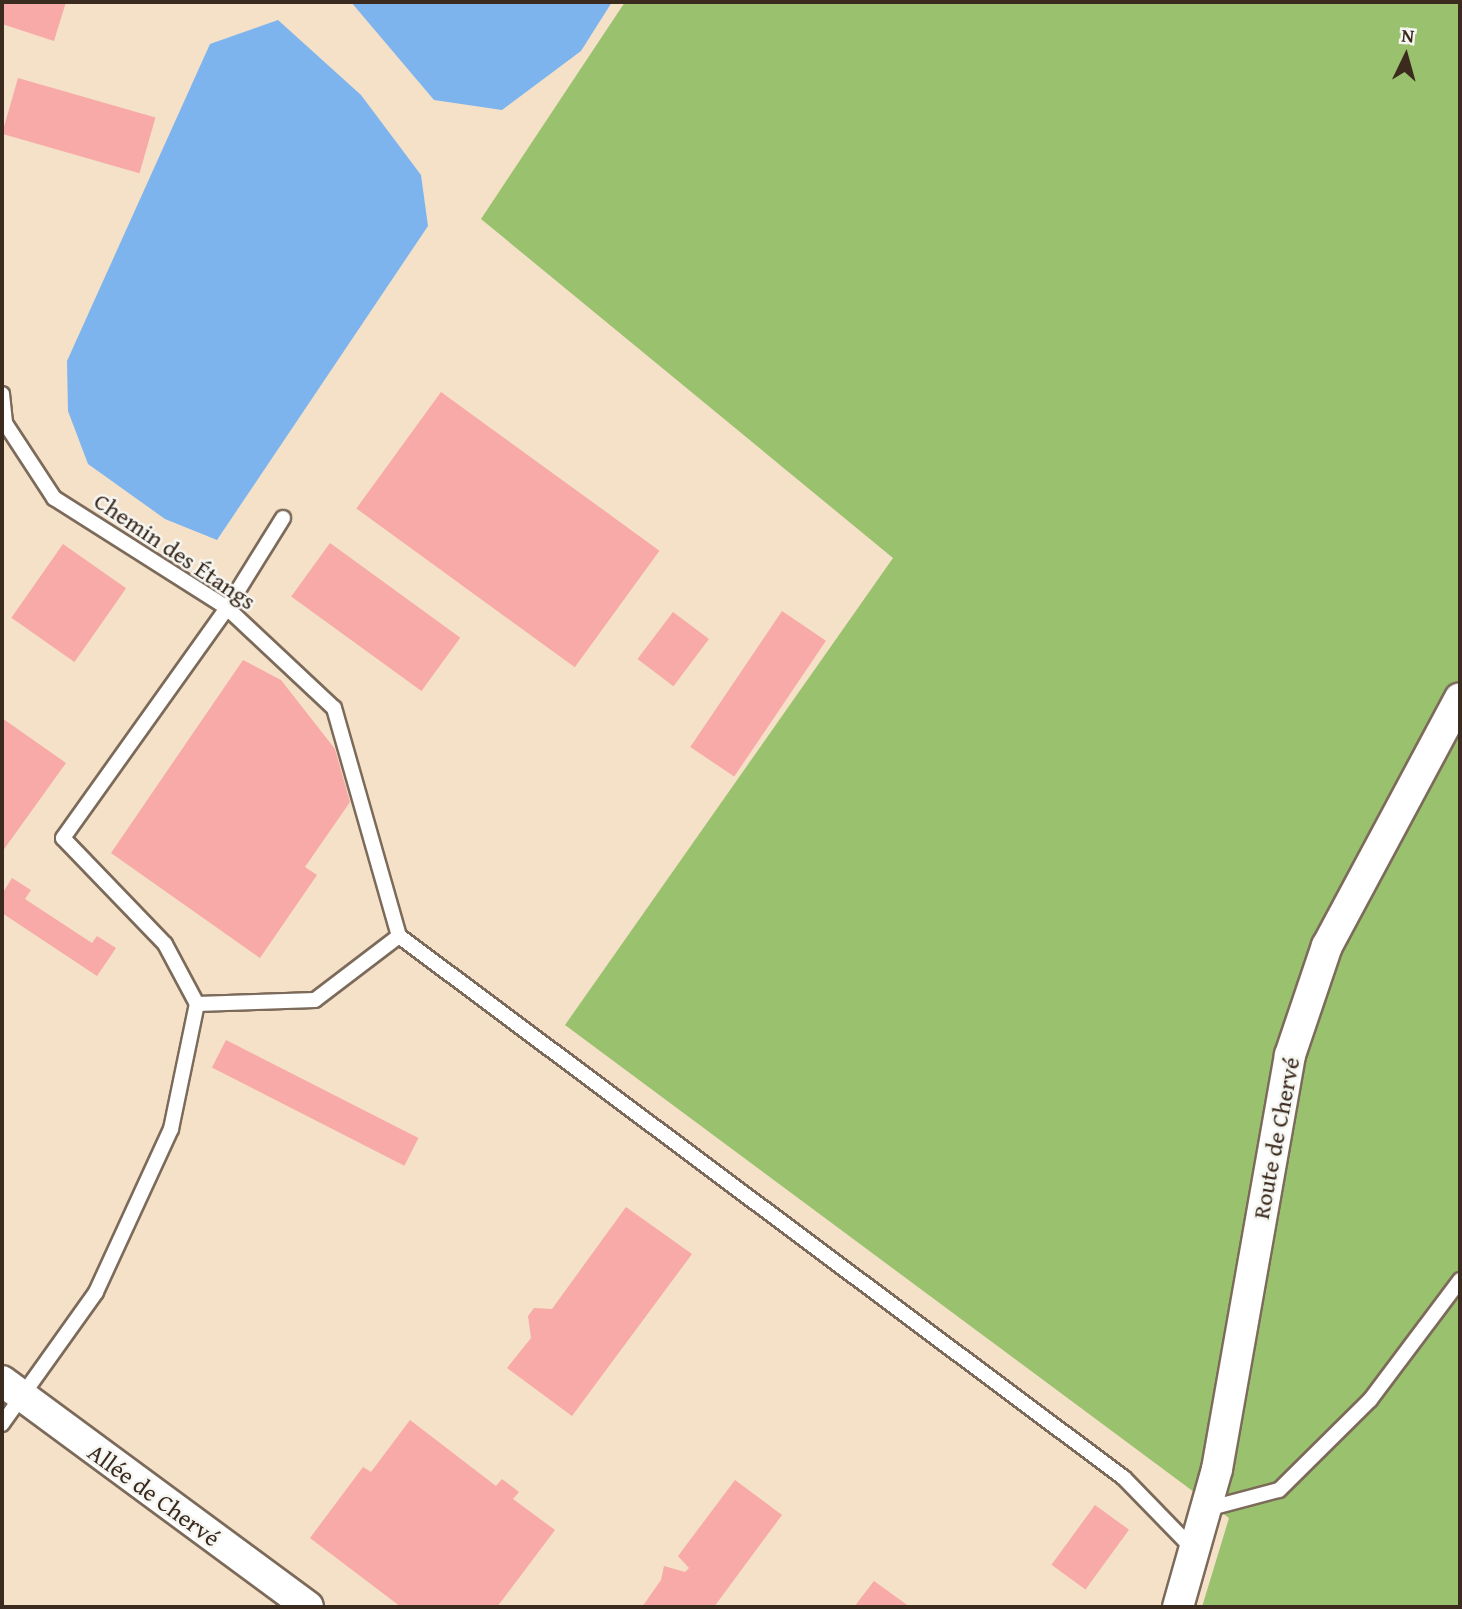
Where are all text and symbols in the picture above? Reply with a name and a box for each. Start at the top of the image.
north arrow [1371,21,1441,91]
text: N [1400,21,1415,50]
street label: Chemin des Étangs [89,486,261,616]
street label: Route de Chervé [1246,1055,1306,1221]
street label: Allée de Chervé [82,1437,226,1553]

